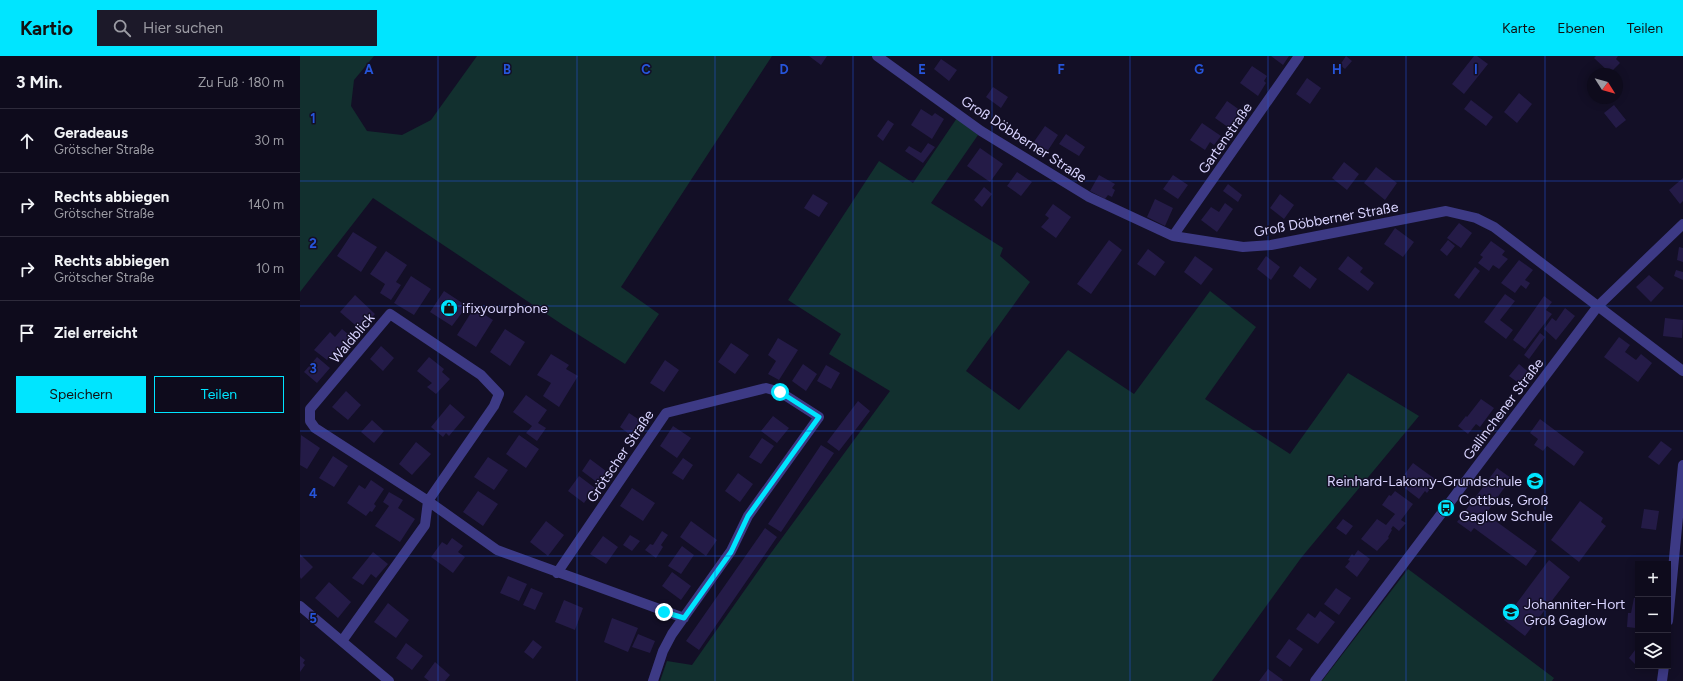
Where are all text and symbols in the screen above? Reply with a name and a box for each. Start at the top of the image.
search box [97,10,377,46]
text: Kartio [20,17,73,40]
icon: search [111,17,133,39]
text: Hier suchen [143,19,223,37]
text: Karte [1502,20,1535,37]
text: Ebenen [1557,20,1605,37]
text: Teilen [1627,20,1663,37]
text: A [364,62,374,77]
text: B [503,62,511,77]
text: C [641,62,651,77]
text: D [779,62,789,77]
text: E [918,62,926,77]
text: F [1057,62,1065,77]
text: G [1194,62,1204,77]
text: H [1332,62,1342,77]
text: I [1474,62,1478,77]
north arrow [1587,68,1623,104]
text: 3 Min. [16,72,62,92]
text: Zu Fuß · 180 m [198,75,284,90]
street label: Groß Döbberner Straße [958,92,1090,187]
street label: Gartenstraße [1195,99,1256,177]
text: 1 [310,111,316,126]
text: Geradeaus [54,124,128,142]
icon: ahead [16,130,38,152]
text: 30 m [254,133,284,148]
text: Grötscher Straße [54,142,154,157]
text: Rechts abbiegen [54,188,169,206]
icon: right [16,194,38,216]
text: 140 m [248,197,284,212]
street label: Groß Döbberner Straße [1253,198,1400,241]
text: Grötscher Straße [54,206,154,221]
text: 2 [309,236,317,251]
text: Rechts abbiegen [54,252,169,270]
icon: right [16,258,38,280]
text: 10 m [256,261,284,276]
text: Grötscher Straße [54,270,154,285]
shop icon: ifixyourphone [439,298,459,318]
place label: ifixyourphone [462,300,548,317]
street label: Waldblick [327,310,378,367]
icon: arrive [16,322,38,344]
text: Ziel erreicht [54,324,138,342]
street label: Gallinchener Straße [1460,355,1547,464]
text: 3 [309,361,317,376]
button: Speichern [16,376,146,413]
button: Teilen [154,376,284,413]
route start [771,383,789,401]
street label: Grötscher Straße [583,407,658,506]
school or university icon: Reinhard-Lakomy-Grundschule [1525,471,1545,491]
place label: Reinhard-Lakomy-Grundschule [1327,473,1522,490]
text: 4 [309,486,317,501]
place label: Cottbus, Groß Gaglow Schule [1459,492,1553,525]
bus stop icon: Cottbus, Groß Gaglow Schule [1436,498,1456,518]
map controls [1635,561,1671,669]
button: + [1635,561,1671,597]
place label: Johanniter-Hort Groß Gaglow [1524,596,1625,629]
button: − [1635,597,1671,633]
school or university icon: Johanniter-Hort Groß Gaglow [1501,602,1521,622]
route end [655,603,673,621]
text: 5 [309,611,317,626]
button: layers [1635,633,1671,669]

